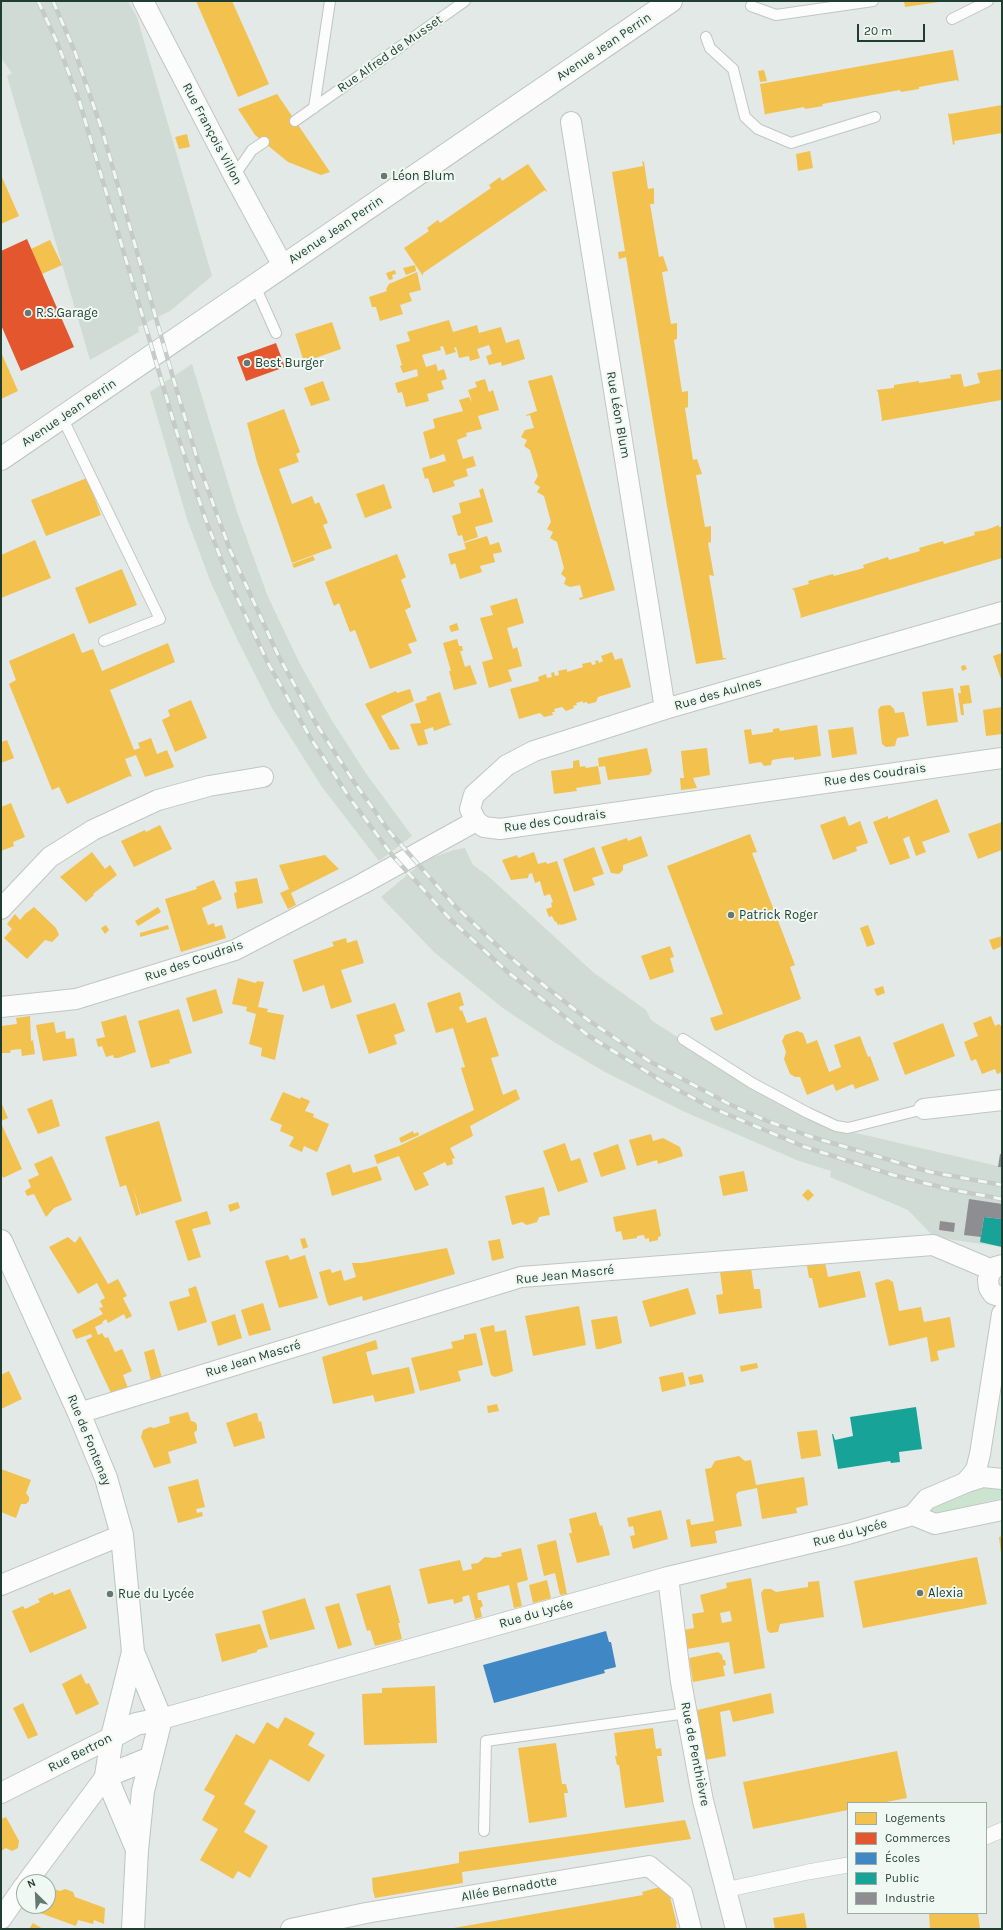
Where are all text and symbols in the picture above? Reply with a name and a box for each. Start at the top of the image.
street label: Avenue Jean Perrin [554,10,654,84]
street label: Rue Alfred de Musset [334,12,446,96]
scale bar [859,16,927,42]
text: 20 m [864,24,892,38]
street label: Rue François Villon [179,80,245,188]
place label: Léon Blum [392,168,455,184]
marker: Léon Blum [379,171,389,181]
street label: Avenue Jean Perrin [286,193,386,267]
place label: R.S.Garage [36,305,98,321]
marker: R.S.Garage [23,308,33,318]
place label: Best Burger [255,355,324,371]
marker: Best Burger [242,358,252,368]
street label: Rue Léon Blum [603,370,633,460]
street label: Avenue Jean Perrin [19,376,119,450]
street label: Rue des Aulnes [672,674,764,714]
street label: Rue des Coudrais [823,760,927,790]
street label: Rue des Coudrais [503,806,607,836]
place label: Patrick Roger [739,907,818,923]
marker: Patrick Roger [726,910,736,920]
street label: Rue des Coudrais [143,937,245,985]
street label: Rue Jean Mascré [515,1262,615,1288]
street label: Rue Jean Mascré [204,1337,302,1381]
street label: Rue de Fontenay [64,1392,114,1488]
street label: Rue du Lycée [811,1516,889,1550]
place label: Alexia [928,1585,963,1601]
place label: Rue du Lycée [118,1586,194,1602]
marker: Alexia [915,1588,925,1598]
marker: Rue du Lycée [105,1589,115,1599]
street label: Rue du Lycée [497,1596,575,1632]
street label: Rue de Penthièvre [677,1701,713,1807]
street label: Rue Bertron [45,1730,115,1776]
legend [847,1802,987,1914]
text: Logements [885,1811,946,1825]
text: Commerces [885,1831,951,1845]
text: Écoles [885,1851,920,1865]
text: Public [885,1871,919,1885]
street label: Allée Bernadotte [460,1873,558,1905]
north arrow [16,1874,56,1914]
text: N [25,1876,38,1891]
text: Industrie [885,1891,935,1905]

